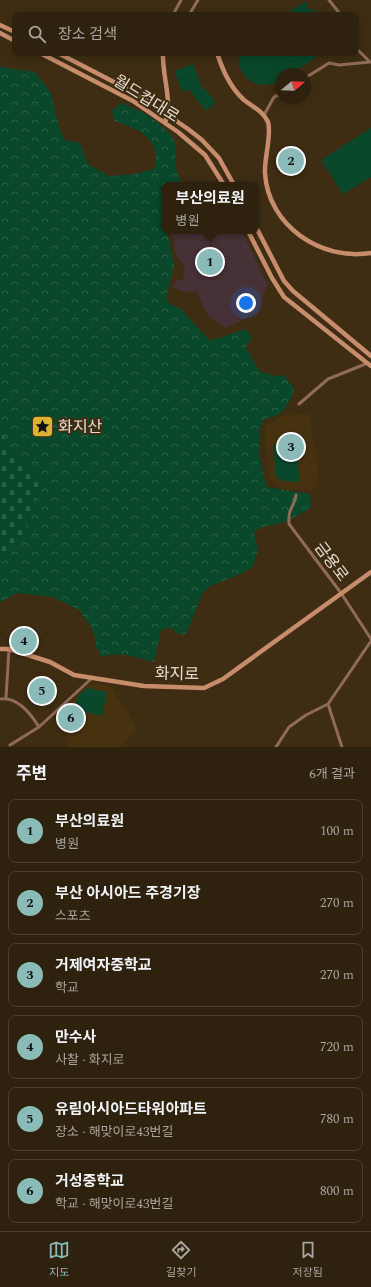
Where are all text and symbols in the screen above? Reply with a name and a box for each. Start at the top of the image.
search box [12,12,359,56]
icon: search [26,23,48,45]
text: 장소 검색 [58,23,117,46]
north arrow [275,68,311,104]
street label: 월드컵대로 [109,69,184,129]
pin: 2 [278,146,304,176]
popup [161,182,259,234]
text: 부산의료원 [175,187,245,210]
text: 병원 [175,211,199,231]
pin: 1 [197,247,223,277]
your location [236,293,256,313]
place icon: 화지산 [30,413,56,439]
place label: 화지산 [58,415,102,439]
pin: 3 [278,432,304,462]
street label: 금용로 [308,537,354,587]
pin: 4 [11,626,37,656]
street label: 화지로 [155,662,200,686]
pin: 5 [29,676,55,706]
pin: 6 [58,703,84,733]
text: 주변 [16,761,47,787]
text: 6개 결과 [309,764,355,784]
text: 부산의료원 [55,810,124,833]
text: 1 [26,821,34,841]
text: 100 m [320,821,354,841]
text: 병원 [55,834,79,854]
text: 부산 아시아드 주경기장 [55,882,201,905]
text: 2 [26,893,34,913]
text: 270 m [320,893,354,913]
text: 스포츠 [55,906,91,926]
text: 거제여자중학교 [55,954,152,977]
text: 3 [26,965,34,985]
text: 270 m [320,965,354,985]
text: 학교 [55,978,79,998]
text: 만수사 [55,1026,96,1049]
text: 4 [26,1037,34,1057]
text: 720 m [320,1037,354,1057]
text: 사찰 · 화지로 [55,1050,125,1070]
text: 유림아시아드타워아파트 [55,1098,207,1121]
text: 5 [26,1109,34,1129]
text: 780 m [320,1109,354,1129]
text: 장소 · 해맞이로43번길 [55,1122,173,1142]
text: 거성중학교 [55,1170,124,1193]
text: 6 [26,1181,34,1201]
text: 800 m [320,1181,354,1201]
text: 학교 · 해맞이로43번길 [55,1194,173,1214]
tab: 지도 [48,1239,70,1281]
tab: 길찾기 [166,1239,196,1281]
tab: 저장됨 [293,1239,323,1281]

